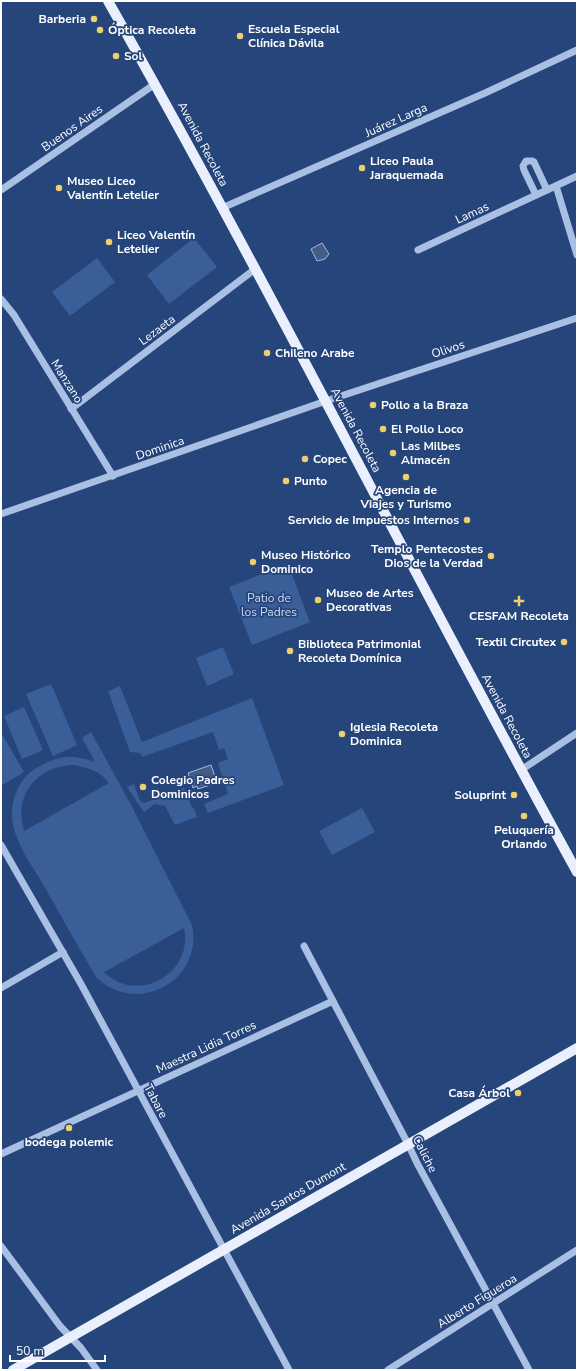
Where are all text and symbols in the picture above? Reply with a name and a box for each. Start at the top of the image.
place label: Barberia [38,11,86,27]
marker: Barberia [89,14,99,24]
place label: Escuela Especial Clínica Dávila [248,21,340,51]
place label: Óptica Recoleta [108,22,196,38]
marker: Óptica Recoleta [95,25,105,35]
marker: Escuela Especial Clínica Dávila [235,31,245,41]
place label: Sol [124,48,142,64]
marker: Sol [111,51,121,61]
street label: Avenida Recoleta [174,99,232,189]
street label: Juárez Larga [361,99,430,141]
street label: Buenos Aires [38,101,106,155]
place label: Liceo Paula Jaraquemada [369,153,444,183]
marker: Liceo Paula Jaraquemada [357,163,367,173]
place label: Museo Liceo Valentín Letelier [66,173,159,203]
marker: Museo Liceo Valentín Letelier [54,183,64,193]
street label: Lamas [453,198,492,228]
place label: Liceo Valentín Letelier [117,227,195,257]
marker: Liceo Valentín Letelier [104,237,114,247]
street label: Lezaeta [136,311,178,349]
street label: Olivos [429,336,467,362]
place label: Chileno Arabe [275,345,355,361]
marker: Chileno Arabe [262,348,272,358]
street label: Manzano [47,356,87,406]
street label: Avenida Recoleta [327,385,385,475]
place label: Pollo a la Braza [381,397,468,413]
marker: Pollo a la Braza [368,400,378,410]
place label: El Pollo Loco [391,421,464,437]
marker: El Pollo Loco [378,424,388,434]
street label: Dominica [134,432,186,464]
place label: Las Milbes Almacén [401,438,460,468]
marker: Las Milbes Almacén [388,448,398,458]
place label: Copec [313,451,347,467]
marker: Copec [300,454,310,464]
marker: Agencia de Viajes y Turismo [401,472,411,482]
place label: Punto [294,473,327,489]
marker: Punto [281,476,291,486]
place label: Agencia de Viajes y Turismo [360,482,452,512]
place label: Servicio de Impuestos Internos [288,512,459,528]
marker: Servicio de Impuestos Internos [462,515,472,525]
place label: Templo Pentecostes Dios de la Verdad [371,541,483,571]
place label: Museo Histórico Dominico [261,547,351,577]
marker: Templo Pentecostes Dios de la Verdad [486,551,496,561]
marker: Museo Histórico Dominico [248,557,258,567]
place label: Museo de Artes Decorativas [326,585,414,615]
park label: Patio de los Padres [241,590,297,620]
marker: Museo de Artes Decorativas [313,595,323,605]
marker: CESFAM Recoleta [513,595,525,607]
place label: CESFAM Recoleta [469,608,569,624]
place label: Textil Circutex [476,634,556,650]
place label: Biblioteca Patrimonial Recoleta Domínica [298,636,421,666]
marker: Textil Circutex [559,637,569,647]
marker: Biblioteca Patrimonial Recoleta Domínica [285,646,295,656]
street label: Avenida Recoleta [478,671,536,761]
place label: Iglesia Recoleta Dominica [350,719,438,749]
marker: Iglesia Recoleta Dominica [337,729,347,739]
place label: Colegio Padres Dominicos [151,772,235,802]
marker: Colegio Padres Dominicos [138,782,148,792]
place label: Soluprint [454,787,506,803]
marker: Soluprint [509,790,519,800]
marker: Peluquería Orlando [519,811,529,821]
place label: Peluquería Orlando [494,822,554,852]
street label: Maestra Lidia Torres [153,1017,259,1077]
street label: Tabare [140,1081,172,1121]
place label: Casa Árbol [448,1085,510,1101]
marker: Casa Árbol [513,1088,523,1098]
marker: bodega polemic [64,1123,74,1133]
street label: Caliche [409,1133,441,1175]
place label: bodega polemic [25,1134,114,1150]
street label: Avenida Santos Dumont [227,1158,349,1238]
street label: Alberto Figueroa [434,1270,520,1332]
scale bar [10,1337,105,1363]
text: 50 m [16,1343,44,1359]

